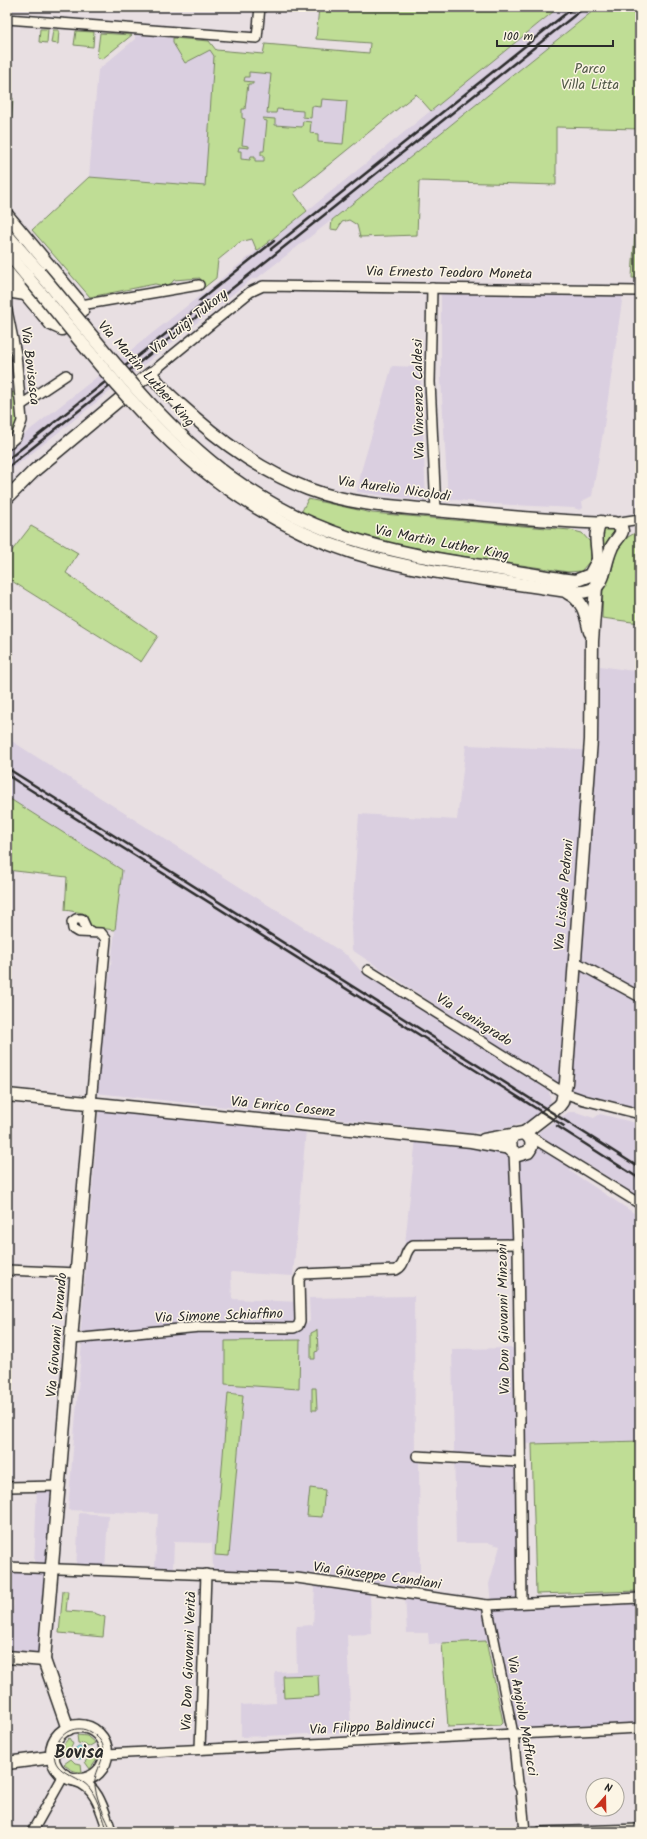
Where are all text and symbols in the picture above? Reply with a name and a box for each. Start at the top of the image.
scale bar [497,22,613,48]
text: 100 m [503,27,534,46]
park label: Parco Villa Litta [561,58,619,96]
street label: Via Ernesto Teodoro Moneta [366,261,532,285]
street label: Via Luigi Tukory [145,283,233,360]
street label: Via Martin Luther King [92,316,200,432]
street label: Via Bovisasca [14,326,46,406]
street label: Via Vincenzo Caldesi [407,338,431,459]
street label: Via Aurelio Nicolodi [336,470,452,508]
street label: Via Martin Luther King [373,519,511,567]
street label: Via Lisiade Pedroni [548,838,580,951]
street label: Via Leningrado [432,988,516,1052]
street label: Via Enrico Cosenz [229,1091,337,1123]
street label: Via Don Giovanni Minzoni [492,1243,516,1395]
street label: Via Giovanni Durando [41,1272,73,1398]
street label: Via Simone Schiaffino [155,1303,283,1329]
street label: Via Giuseppe Candiani [311,1556,443,1596]
street label: Via Don Giovanni Verità [176,1590,202,1731]
street label: Via Angiolo Maffucci [501,1654,543,1778]
street label: Via Filippo Baldinucci [309,1713,436,1741]
district label: Bovisa [54,1739,104,1768]
north arrow [585,1777,625,1817]
text: N [602,1779,614,1798]

